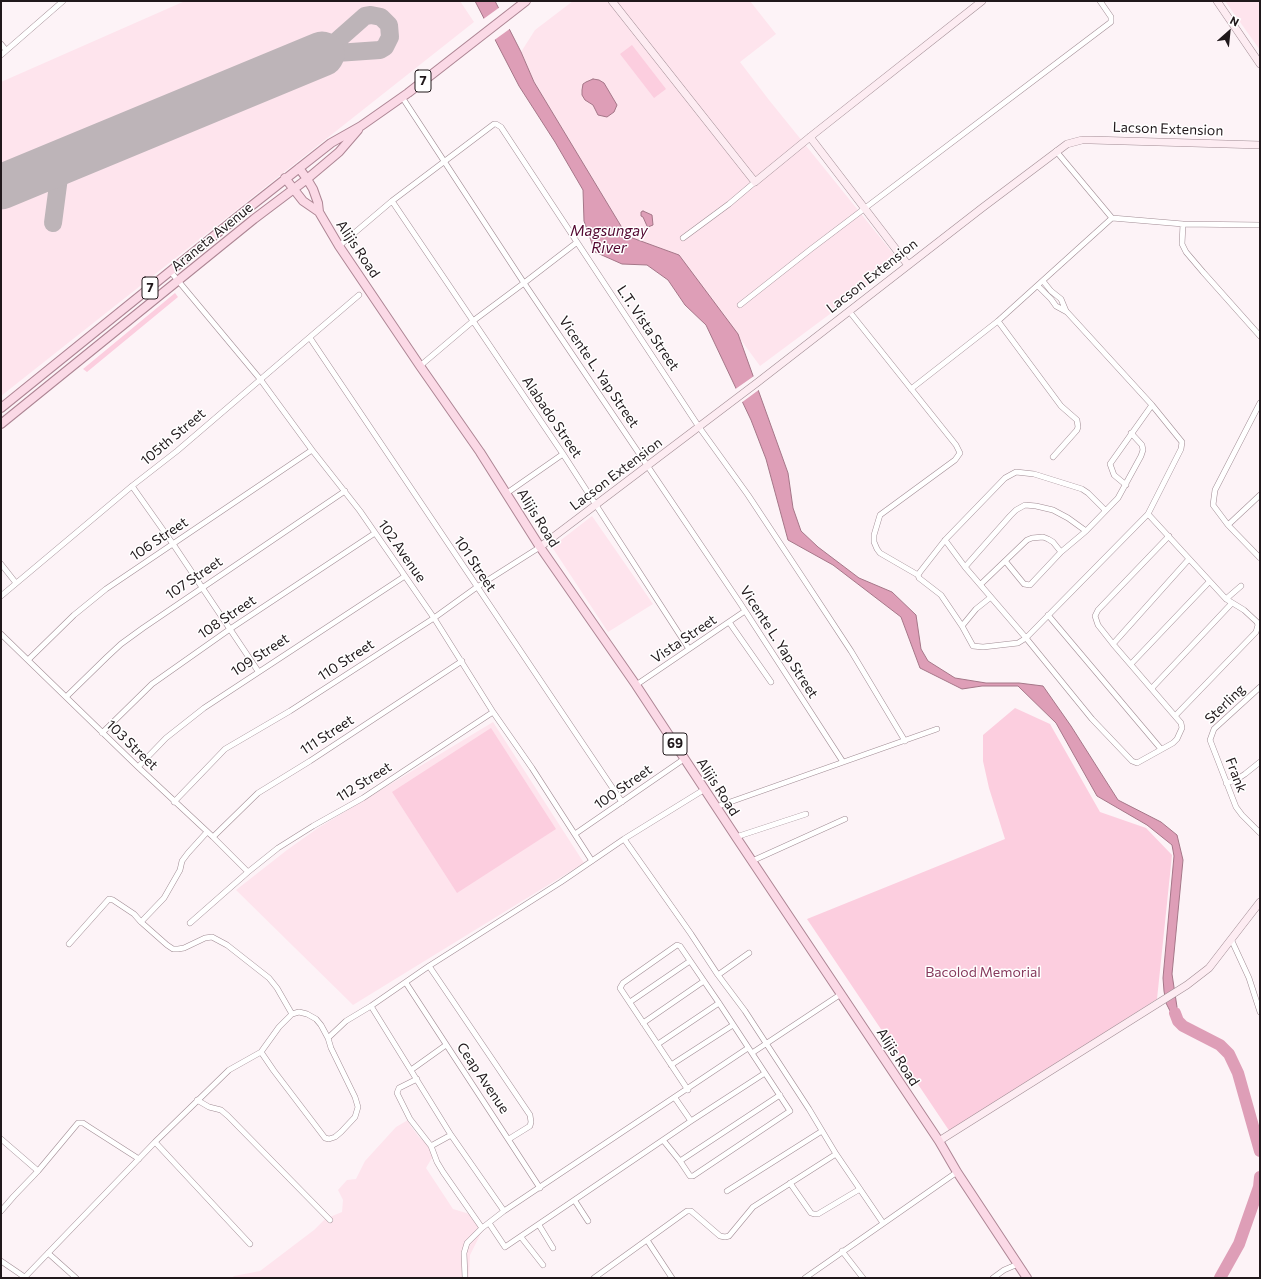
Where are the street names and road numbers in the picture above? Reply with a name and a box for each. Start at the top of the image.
road number: 7 [415,70,431,92]
street label: Lacson Extension [1112,119,1224,139]
street label: Araneta Avenue [168,199,256,275]
street label: Alijis Road [333,217,383,281]
street label: Lacson Extension [823,235,921,317]
road number: 7 [142,277,158,299]
street label: L.T. Vista Street [613,282,683,374]
street label: Vicente L. Yap Street [555,313,643,431]
street label: Alabado Street [519,373,585,461]
street label: 105th Street [137,405,209,469]
street label: Lacson Extension [567,434,665,514]
street label: Alijis Road [513,486,563,550]
street label: 106 Street [127,514,191,564]
street label: 102 Avenue [374,517,430,585]
street label: 101 Street [450,533,500,595]
street label: 107 Street [162,553,226,603]
street label: Vicente L. Yap Street [736,583,822,701]
street label: 108 Street [195,592,259,642]
street label: Vista Street [648,611,720,667]
street label: 109 Street [228,630,292,680]
street label: 110 Street [315,636,377,684]
street label: Sterling [1201,681,1249,727]
street label: 111 Street [297,712,357,758]
street label: 103 Street [103,716,161,774]
road number: 69 [663,733,687,755]
street label: Alijis Road [693,755,743,819]
street label: Frank [1222,755,1250,795]
street label: 112 Street [333,758,395,806]
street label: 100 Street [591,761,655,813]
street label: Alijis Road [873,1025,923,1089]
street label: Ceap Avenue [453,1039,513,1117]

